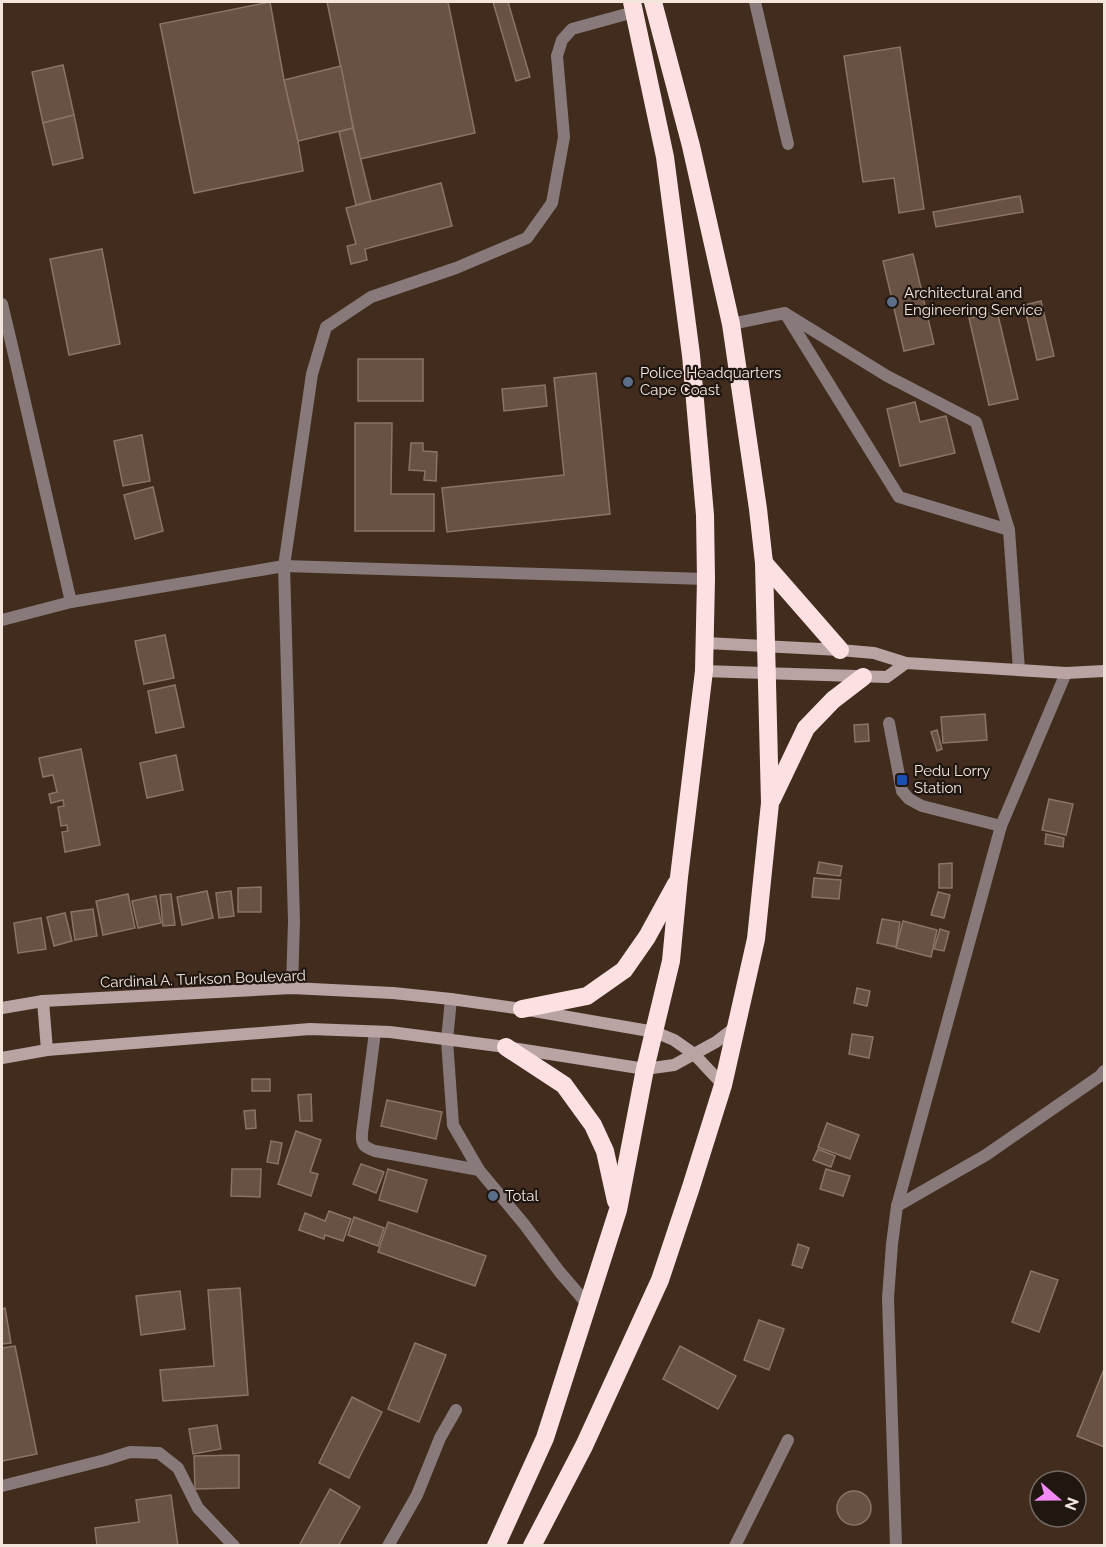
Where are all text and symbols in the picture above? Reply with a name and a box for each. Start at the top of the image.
place label: Architectural and Engineering Service [904,284,1043,319]
marker: Architectural and Engineering Service [885,295,899,309]
place label: Police Headquarters Cape Coast [640,364,781,399]
marker: Police Headquarters Cape Coast [621,375,635,389]
place label: Pedu Lorry Station [914,762,990,797]
marker: Pedu Lorry Station [895,773,909,787]
street label: Cardinal A. Turkson Boulevard [100,966,306,992]
place label: Total [505,1187,539,1205]
marker: Total [486,1189,500,1203]
north arrow [1028,1469,1088,1529]
text: N [1061,1495,1083,1513]

